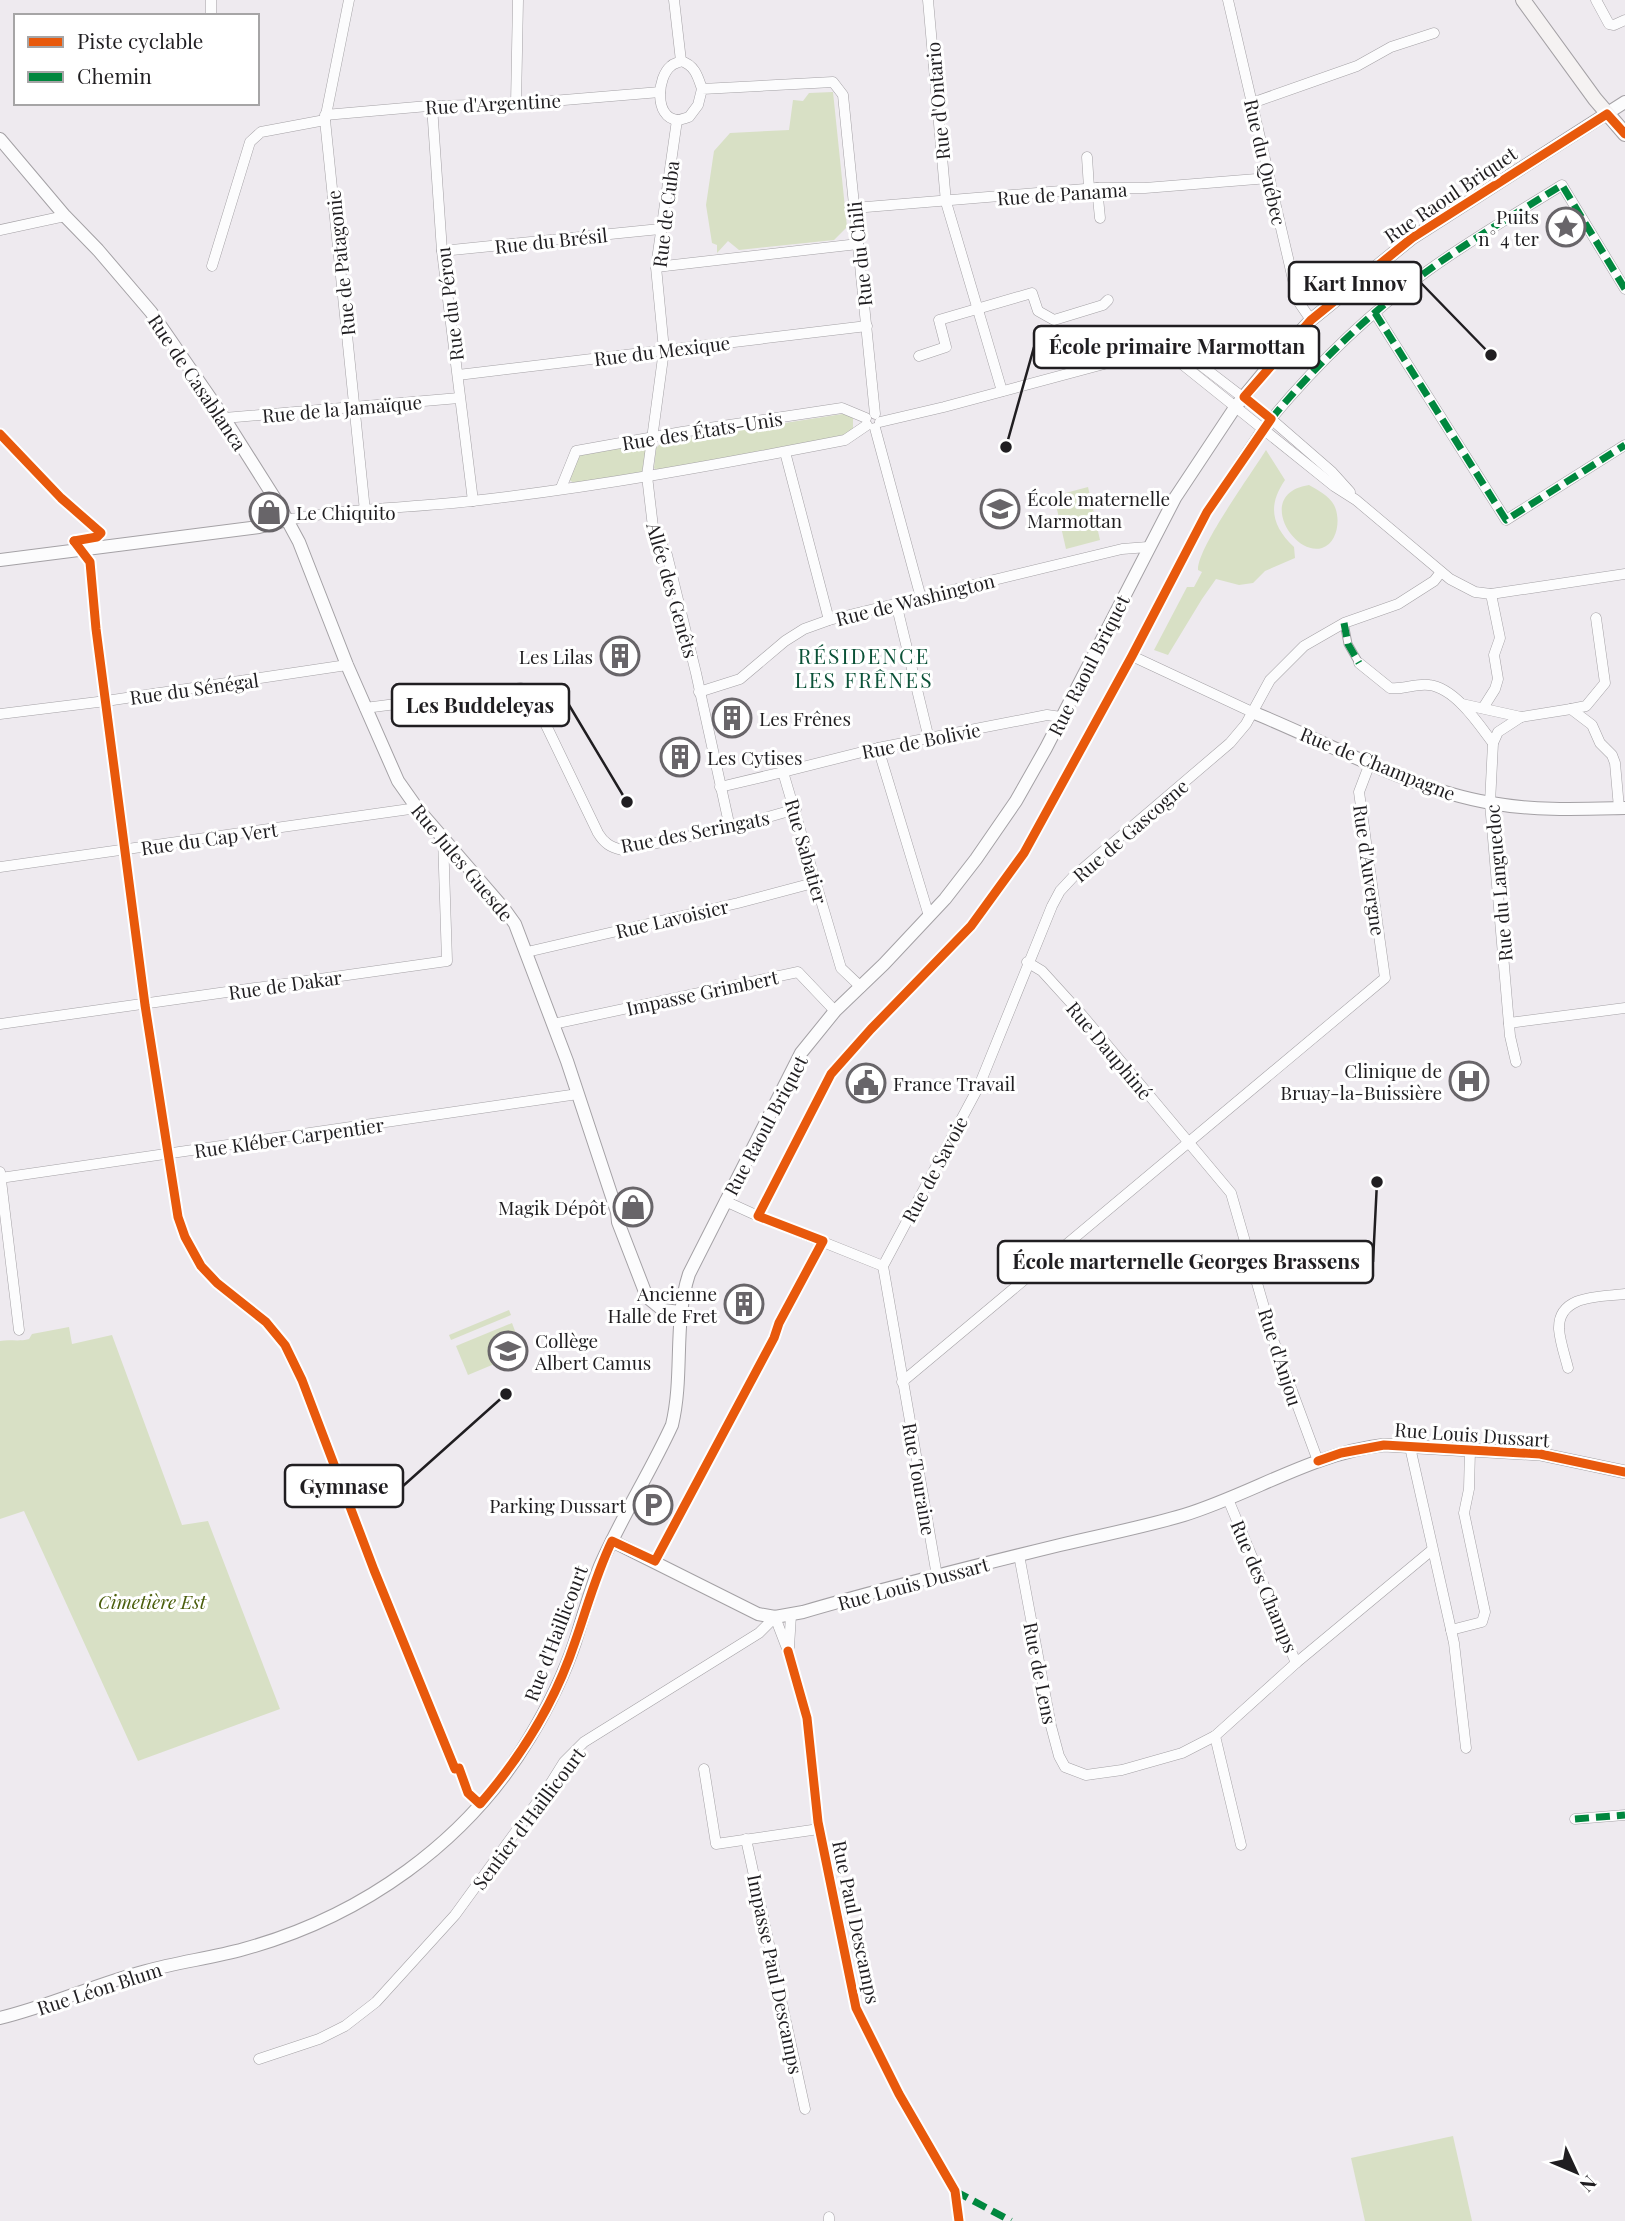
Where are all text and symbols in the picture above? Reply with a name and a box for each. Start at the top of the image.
legend [14,14,259,105]
text: Piste cyclable [77,26,203,54]
street label: Rue d'Ontario [919,41,955,161]
text: Chemin [77,61,152,89]
street label: Rue d'Argentine [425,86,561,120]
street label: Rue du Québec [1239,96,1293,228]
street label: Rue Raoul Briquet [1379,140,1522,248]
street label: Rue de Cuba [646,159,685,269]
street label: Rue de Panama [996,175,1129,211]
street label: Rue de Patagonie [319,189,361,337]
street label: Rue du Chili [841,200,877,308]
place label: Puits n° 4 ter [1478,203,1540,251]
place icon: Puits n° 4 ter [1545,206,1587,248]
street label: Rue du Brésil [493,221,609,259]
street label: Rue du Pérou [429,246,469,362]
callout: Kart Innov [1289,262,1421,304]
text: Kart Innov [1303,268,1407,296]
street label: Rue de Casablanca [143,309,254,456]
callout: École primaire Marmottan [1034,326,1319,368]
street label: Rue du Mexique [593,329,731,371]
text: École primaire Marmottan [1049,331,1305,359]
street label: Rue de la Jamaïque [261,388,423,428]
street label: Rue des États-Unis [620,404,784,456]
place label: École maternelle Marmottan [1027,485,1170,533]
school or university icon: École maternelle Marmottan [979,488,1021,530]
shop icon: Le Chiquito [248,491,290,533]
place label: Le Chiquito [296,499,396,525]
street label: Allée des Genêts [641,518,705,661]
street label: Rue de Washington [833,567,998,631]
street label: Rue Raoul Briquet [1041,590,1135,740]
building icon: Les Lilas [599,635,641,677]
district label: RÉSIDENCE LES FRÊNES [794,641,934,693]
place label: Les Lilas [519,643,593,669]
street label: Rue du Sénégal [128,666,261,710]
callout: Les Buddeleyas [392,684,569,726]
text: Les Buddeleyas [406,690,554,718]
building icon: Les Frênes [711,697,753,739]
place label: Les Frênes [759,705,851,731]
street label: Rue de Bolivie [859,716,983,764]
street label: Rue de Champagne [1297,720,1459,806]
building icon: Les Cytises [659,736,701,778]
place label: Les Cytises [707,744,803,770]
street label: Rue de Gascogne [1067,773,1193,887]
street label: Rue Sabatier [780,796,835,907]
street label: Rue Jules Guesde [406,798,520,926]
street label: Rue d'Auvergne [1348,803,1392,937]
street label: Rue du Languedoc [1478,803,1518,963]
street label: Rue des Seringats [618,804,772,858]
street label: Rue du Cap Vert [139,816,279,860]
street label: Rue Lavoisier [613,892,732,944]
street label: Rue de Dakar [227,963,344,1005]
street label: Impasse Grimbert [624,963,781,1021]
street label: Rue Dauphiné [1061,995,1159,1105]
street label: Rue Raoul Briquet [717,1050,813,1200]
place label: Clinique de Bruay-la-Buissière [1280,1057,1442,1105]
hospital icon: Clinique de Bruay-la-Buissière [1448,1060,1490,1102]
public building icon: France Travail [845,1062,887,1104]
place label: France Travail [893,1070,1016,1096]
street label: Rue Kléber Carpentier [192,1111,386,1163]
street label: Rue de Savoie [895,1111,973,1227]
shop icon: Magik Dépôt [612,1186,654,1228]
place label: Magik Dépôt [498,1194,606,1220]
callout: École marternelle Georges Brassens [998,1241,1373,1283]
text: École marternelle Georges Brassens [1012,1246,1360,1274]
place label: Ancienne Halle de Fret [608,1280,717,1328]
building icon: Ancienne Halle de Fret [723,1283,765,1325]
street label: Rue d'Anjou [1253,1305,1309,1409]
place label: Collège Albert Camus [534,1327,651,1375]
school or university icon: Collège Albert Camus [487,1330,529,1372]
street label: Rue Louis Dussart [1394,1416,1551,1452]
street label: Rue Touraine [897,1421,943,1537]
callout: Gymnase [285,1465,403,1507]
text: Gymnase [299,1471,389,1499]
parking icon: Parking Dussart [632,1484,674,1526]
place label: Parking Dussart [489,1492,626,1518]
street label: Rue des Champs [1225,1516,1305,1656]
street label: Rue Louis Dussart [835,1550,992,1616]
street label: Rue d'Haillicourt [517,1561,593,1705]
park label: Cimetière Est [98,1588,208,1614]
street label: Rue de Lens [1018,1620,1064,1726]
street label: Sentier d'Haillicourt [466,1741,590,1895]
street label: Rue Paul Descamps [827,1838,887,2006]
street label: Impasse Paul Descamps [742,1872,810,2076]
street label: Rue Léon Blum [33,1956,165,2020]
north arrow [1541,2137,1611,2207]
text: N [1575,2171,1603,2199]

